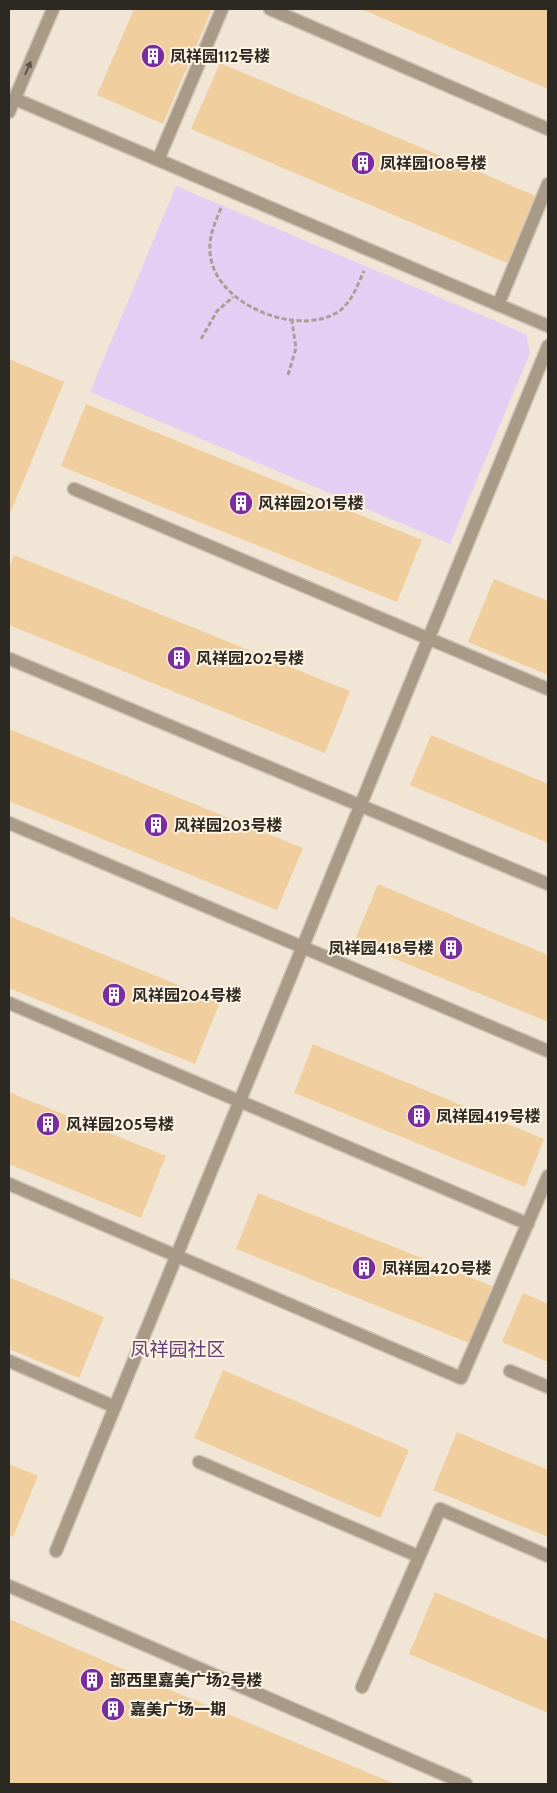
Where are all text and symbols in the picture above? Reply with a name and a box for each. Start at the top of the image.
building icon: 凤祥园112号楼 [140,43,166,69]
place label: 凤祥园112号楼 [170,47,270,66]
one-way arrow [24,61,32,75]
building icon: 凤祥园108号楼 [350,150,376,176]
place label: 凤祥园108号楼 [380,154,487,173]
building icon: 风祥园201号楼 [228,490,254,516]
place label: 风祥园201号楼 [258,494,364,513]
building icon: 风祥园202号楼 [166,645,192,671]
place label: 风祥园202号楼 [196,649,304,668]
building icon: 风祥园203号楼 [143,812,169,838]
place label: 风祥园203号楼 [174,816,282,835]
building icon: 凤祥园418号楼 [438,935,464,961]
place label: 凤祥园418号楼 [329,939,434,958]
building icon: 风祥园204号楼 [101,982,127,1008]
place label: 风祥园204号楼 [132,986,242,1005]
building icon: 凤祥园419号楼 [406,1103,432,1129]
place label: 凤祥园419号楼 [436,1107,541,1126]
building icon: 风祥园205号楼 [35,1111,61,1137]
place label: 风祥园205号楼 [66,1115,174,1134]
building icon: 凤祥园420号楼 [351,1255,377,1281]
place label: 凤祥园420号楼 [382,1259,492,1278]
district label: 凤祥园社区 [130,1338,226,1361]
building icon: 部西里嘉美广场2号楼 [79,1667,105,1693]
place label: 部西里嘉美广场2号楼 [110,1671,262,1690]
building icon: 嘉美广场一期 [100,1696,126,1722]
place label: 嘉美广场一期 [130,1700,226,1719]

